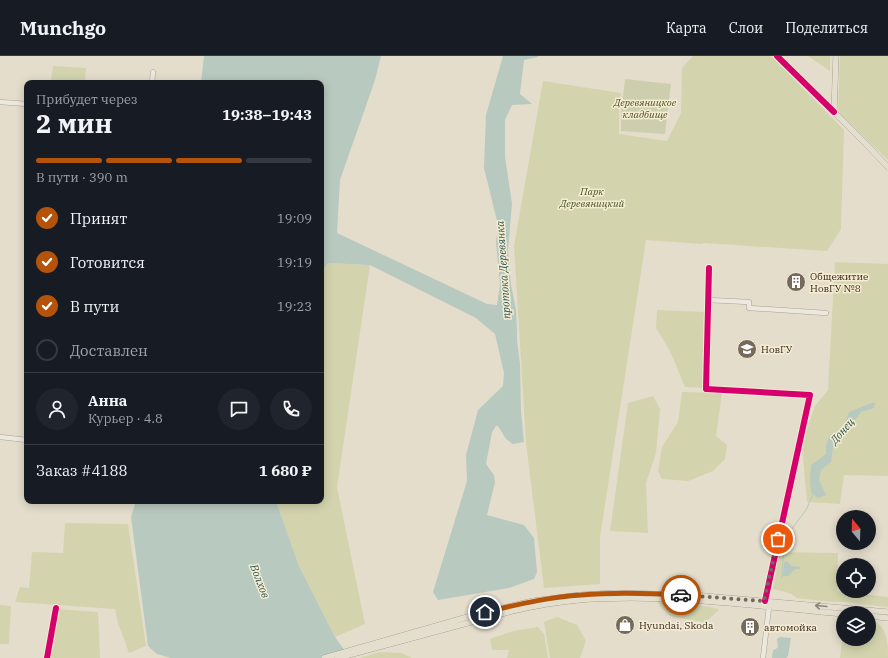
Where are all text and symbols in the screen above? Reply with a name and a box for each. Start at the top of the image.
text: Munchgo [20,16,106,40]
text: Карта [666,19,707,37]
text: Слои [729,19,763,37]
text: Поделиться [785,19,868,37]
text: Прибудет через [36,91,138,108]
park label: Деревяницкое кладбище [613,96,677,121]
text: 19:38–19:43 [222,105,312,124]
text: 2 мин [36,106,112,140]
text: В пути · 390 m [36,169,128,186]
park label: Парк Деревяницкий [559,185,625,210]
icon: check [36,207,58,229]
text: Принят [70,209,127,228]
text: 19:09 [277,210,312,227]
water label: протока Деревянка [493,220,513,320]
icon: check [36,251,58,273]
text: Готовится [70,253,145,272]
text: 19:19 [277,254,312,271]
place label: Общежитие НовГУ №8 [810,270,868,295]
building icon: Общежитие НовГУ №8 [785,271,807,293]
icon: check [36,295,58,317]
text: В пути [70,297,119,316]
text: 19:23 [277,298,312,315]
school or university icon: НовГУ [736,338,758,360]
text: Доставлен [70,341,148,360]
place label: НовГУ [761,343,793,356]
button: person [36,388,78,430]
button: chat [218,388,260,430]
button: phone [270,388,312,430]
text: Анна [88,391,127,410]
text: Курьер · 4.8 [88,410,163,427]
water label: Донец [826,415,858,448]
text: Заказ #4188 [36,461,128,480]
text: 1 680 ₽ [259,461,312,480]
north arrow [836,510,876,550]
map controls [836,510,876,646]
pin [761,522,795,556]
icon: bag [767,528,789,550]
button: locate [836,558,876,598]
water label: Волхов [247,561,273,600]
courier [661,575,701,615]
icon: car [670,584,692,606]
pin [468,595,502,629]
icon: home [474,601,496,623]
one-way arrow [815,602,828,610]
button: layers [836,606,876,646]
shop icon: Hyundai, Skoda [614,614,636,636]
building icon: автомойка [739,616,761,638]
place label: Hyundai, Skoda [639,619,714,632]
place label: автомойка [764,621,817,634]

